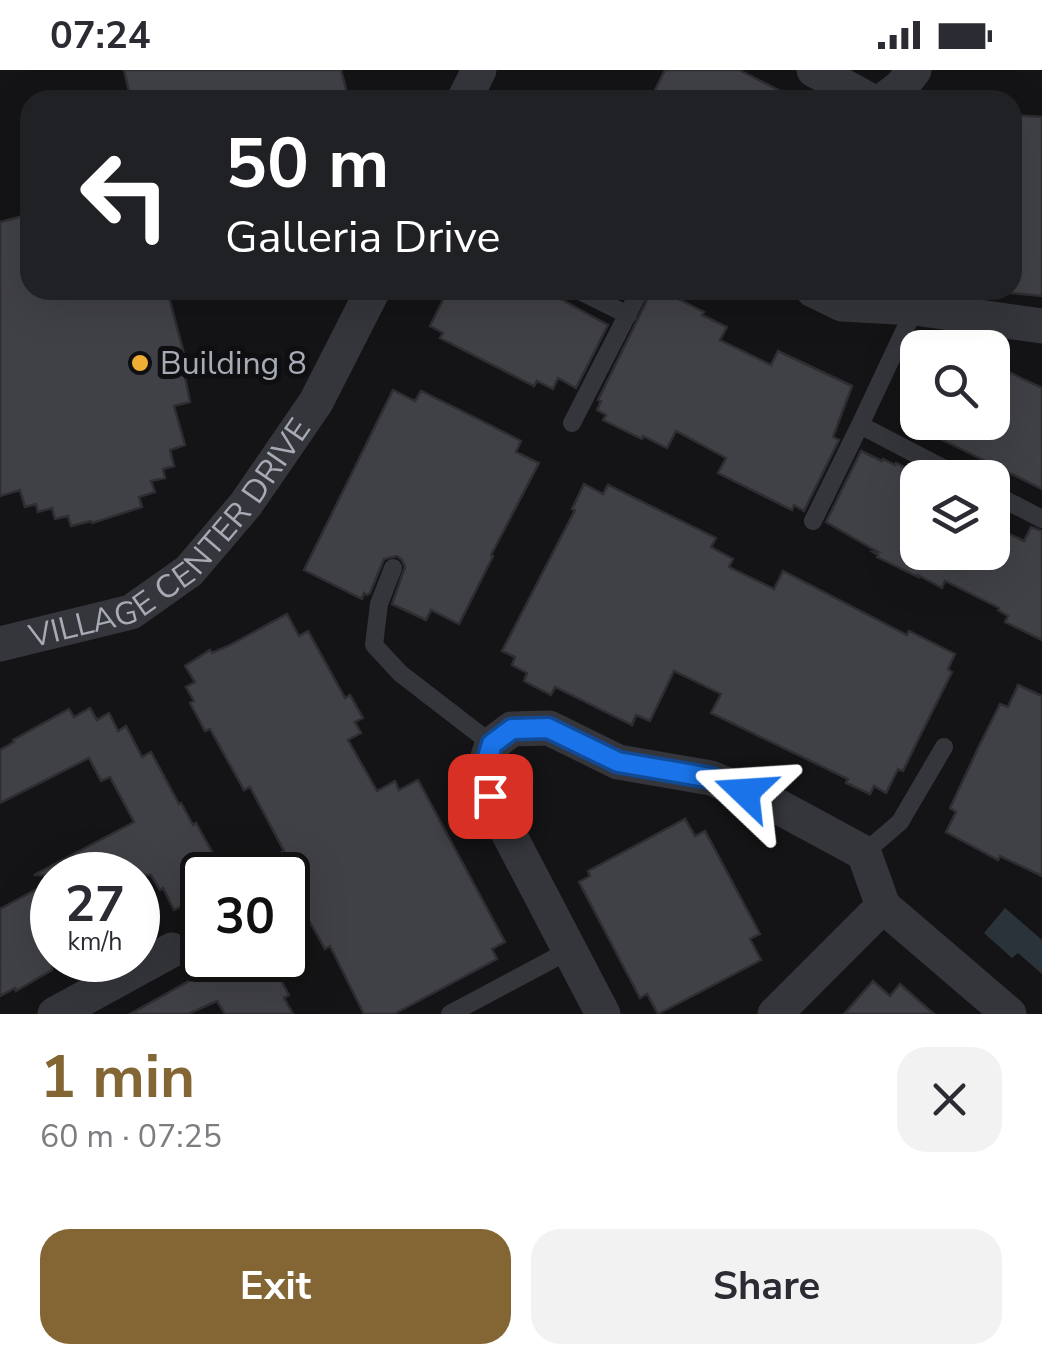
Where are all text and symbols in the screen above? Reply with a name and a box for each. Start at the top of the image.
text: 07:24 [50,10,151,61]
text: 50 m [225,116,389,212]
icon: left [60,130,190,260]
text: Galleria Drive [225,207,501,268]
map controls [900,330,1010,570]
button: search [900,330,1010,440]
place label: Building 8 [160,342,307,385]
marker: Building 8 [129,352,151,374]
street label: VILLAGE CENTER DRIVE [24,410,320,658]
button: layers [900,460,1010,570]
position arrow [693,740,797,844]
pin [448,754,533,839]
icon: arrive [463,769,518,824]
speed limit sign: 30 [180,852,310,982]
text: 27 [65,870,125,939]
text: km/h [67,925,123,959]
text: 1 min [40,1036,195,1118]
button: close [897,1047,1002,1152]
text: 60 m · 07:25 [40,1115,222,1158]
button: Exit [40,1229,511,1344]
button: Share [531,1229,1002,1344]

